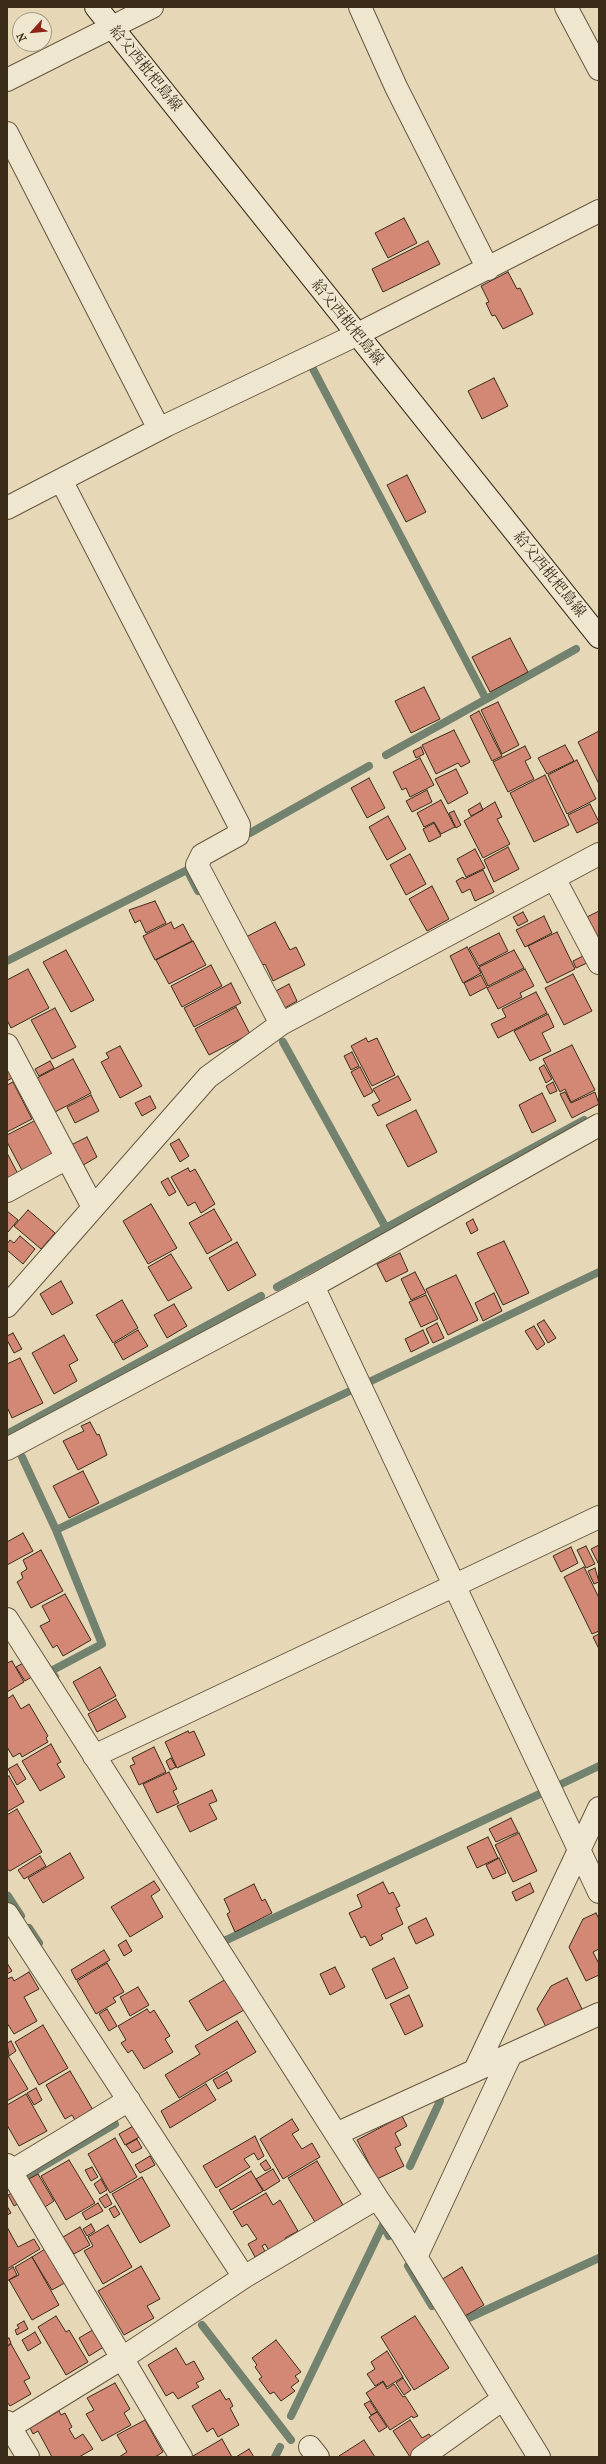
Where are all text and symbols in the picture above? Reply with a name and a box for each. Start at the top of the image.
north arrow [12,12,52,52]
street label: 給父西枇杷島線 [105,23,185,115]
text: N [14,31,29,44]
street label: 給父西枇杷島線 [307,277,387,369]
street label: 給父西枇杷島線 [509,529,589,621]

